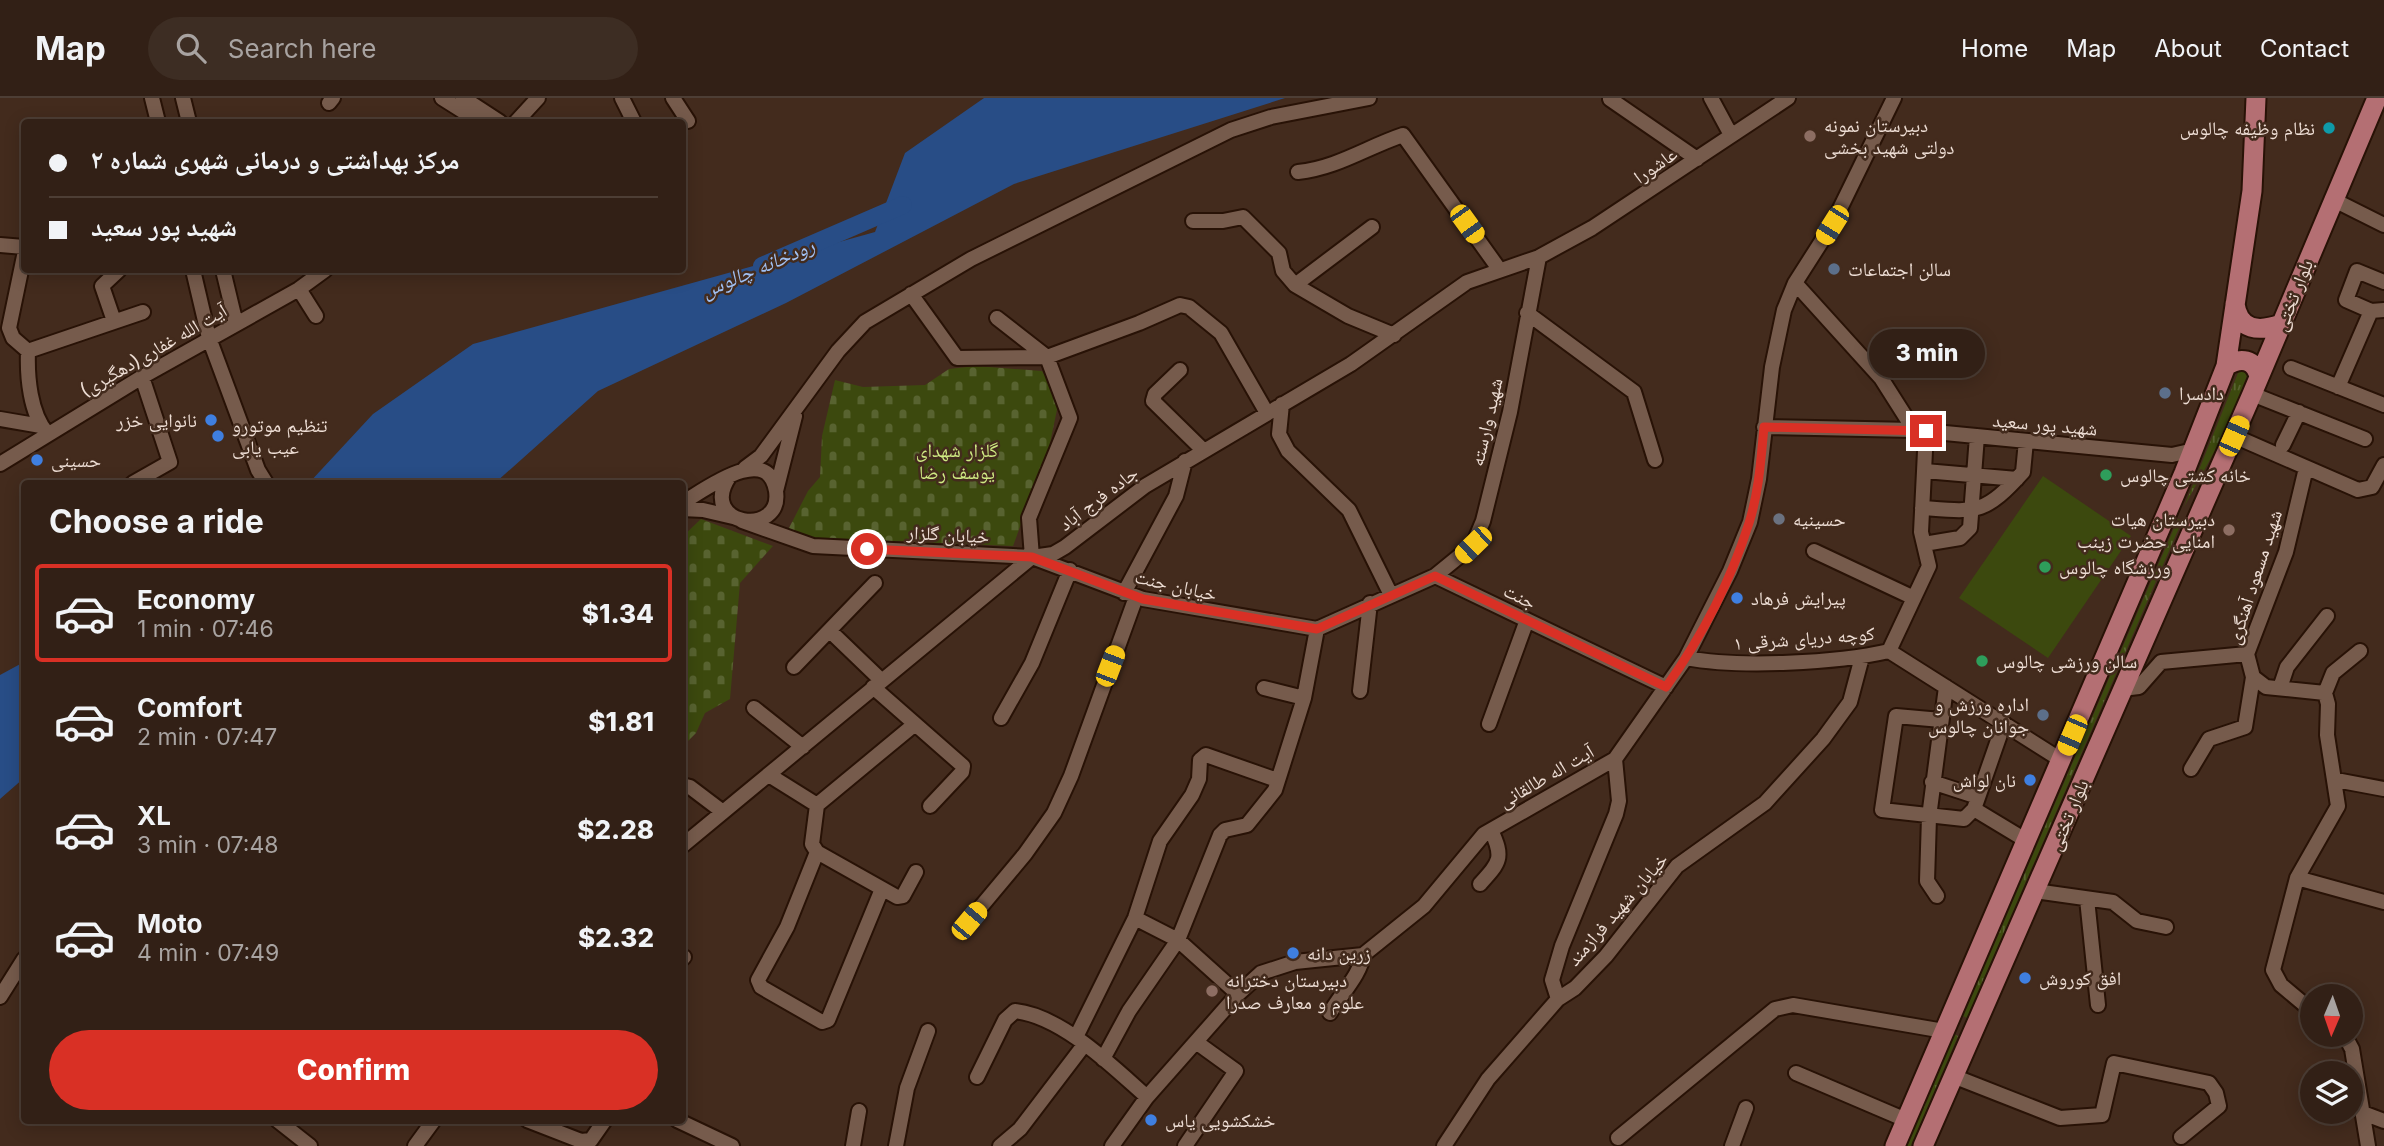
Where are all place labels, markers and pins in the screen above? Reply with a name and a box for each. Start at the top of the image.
place label: دبیرستان نمونه دولتی شهید بخشی [1824,114,1955,159]
place label: نظام وظیفه چالوس [2180,117,2315,142]
marker: نظام وظیفه چالوس [2321,120,2337,136]
marker: دبیرستان نمونه دولتی شهید بخشی [1802,128,1818,144]
place label: سالن اجتماعات [1848,258,1951,281]
marker: سالن اجتماعات [1826,261,1842,277]
place label: دادسرا [2179,382,2224,405]
marker: دادسرا [2157,385,2173,401]
place label: نانوایی خزر [115,409,197,432]
marker: نانوایی خزر [203,412,219,428]
place label: تنظیم موتورو عیب یابی [232,414,328,459]
marker: تنظیم موتورو عیب یابی [210,428,226,444]
place label: حسینی [51,449,101,472]
marker: حسینی [29,452,45,468]
place label: خانه کشتی چالوس [2120,464,2251,487]
marker: خانه کشتی چالوس [2098,467,2114,483]
place label: حسینیه [1793,508,1846,531]
place label: دبیرستان هیات امنایی حضرت زینب [2077,508,2215,553]
marker: حسینیه [1771,511,1787,527]
marker: دبیرستان هیات امنایی حضرت زینب [2221,522,2237,538]
place label: ورزشگاه چالوس [2059,556,2171,579]
marker: ورزشگاه چالوس [2037,559,2053,575]
place label: پیرایش فرهاد [1751,587,1846,610]
marker: پیرایش فرهاد [1729,590,1745,606]
place label: سالن ورزشی چالوس [1996,650,2137,673]
marker: سالن ورزشی چالوس [1974,653,1990,669]
place label: اداره ورزش و جوانان چالوس [1928,693,2029,738]
marker: اداره ورزش و جوانان چالوس [2035,707,2051,723]
place label: نان لواش [1953,769,2016,792]
marker: نان لواش [2022,772,2038,788]
place label: زرین دانه [1307,942,1371,965]
marker: زرین دانه [1285,945,1301,961]
place label: افق کوروش [2039,967,2121,990]
place label: دبیرستان دخترانه علوم و معارف صدرا [1226,969,1364,1016]
marker: افق کوروش [2017,970,2033,986]
marker: دبیرستان دخترانه علوم و معارف صدرا [1204,983,1220,999]
place label: خشکشویی یاس [1165,1109,1275,1132]
marker: خشکشویی یاس [1143,1112,1159,1128]

